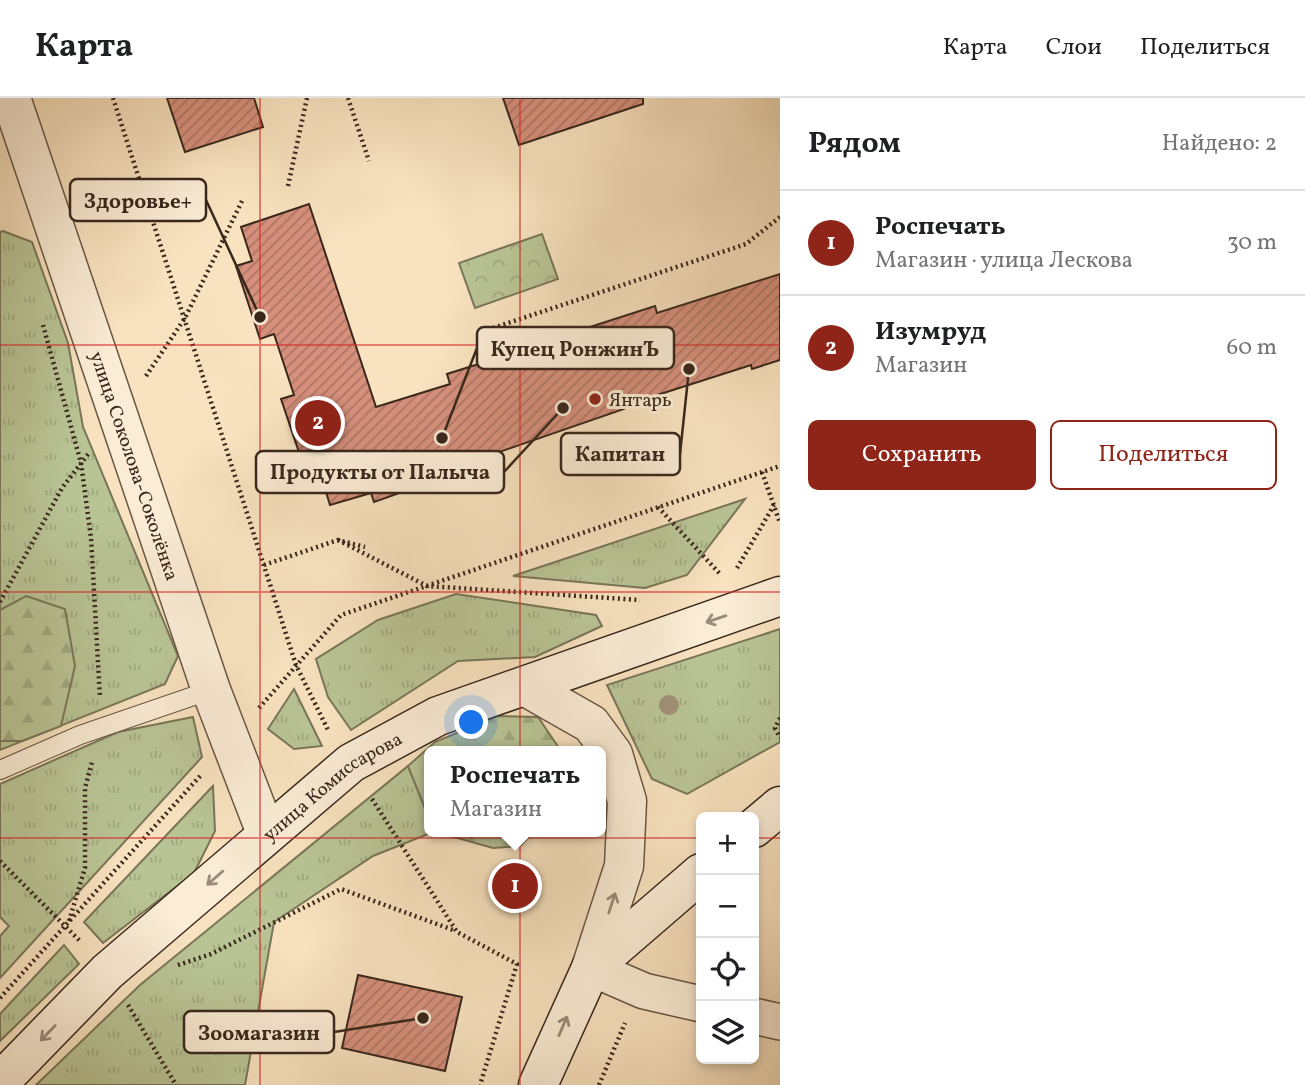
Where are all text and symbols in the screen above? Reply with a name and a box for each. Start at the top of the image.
text: Карта [35,25,133,71]
text: Карта [943,31,1008,65]
text: Слои [1046,31,1102,65]
text: Поделиться [1140,31,1270,65]
text: Рядом [808,123,901,165]
text: Найдено: 2 [1162,128,1277,160]
callout: Здоровье+ [70,179,206,221]
text: Здоровье+ [84,188,192,217]
text: Роспечать [875,209,1006,245]
text: 1 [826,227,836,259]
text: 30 m [1227,227,1277,259]
text: Магазин · улица Лескова [875,245,1133,277]
text: Изумруд [875,314,986,350]
callout: Купец РонжинЪ [477,327,674,369]
text: 2 [825,332,837,364]
text: 60 m [1227,332,1277,364]
text: Купец РонжинЪ [491,336,659,365]
street label: улица Соколова-Соколёнка [83,348,184,584]
text: Магазин [875,350,967,382]
place label: Янтарь [609,388,672,414]
marker: Янтарь [587,391,603,407]
pin: 2 [295,397,341,449]
button: Сохранить [808,420,1036,490]
button: Поделиться [1050,420,1277,490]
callout: Капитан [561,433,680,475]
text: Капитан [575,441,665,470]
callout: Продукты от Палыча [256,451,504,493]
text: Продукты от Палыча [270,459,490,488]
one-way arrow [705,614,727,626]
your location [454,705,488,739]
street label: улица Комиссарова [258,727,407,848]
popup [424,746,606,837]
text: Роспечать [450,758,580,794]
text: Магазин [450,794,542,826]
map controls [696,812,759,1064]
button: + [696,812,759,875]
pin: 1 [492,860,538,912]
one-way arrow [206,870,224,886]
button: − [696,875,759,938]
one-way arrow [607,893,619,915]
button: locate [696,938,759,1001]
button: layers [696,1001,759,1064]
callout: Зоомагазин [184,1011,334,1053]
one-way arrow [557,1016,570,1037]
text: Зоомагазин [198,1020,320,1049]
one-way arrow [40,1024,57,1041]

